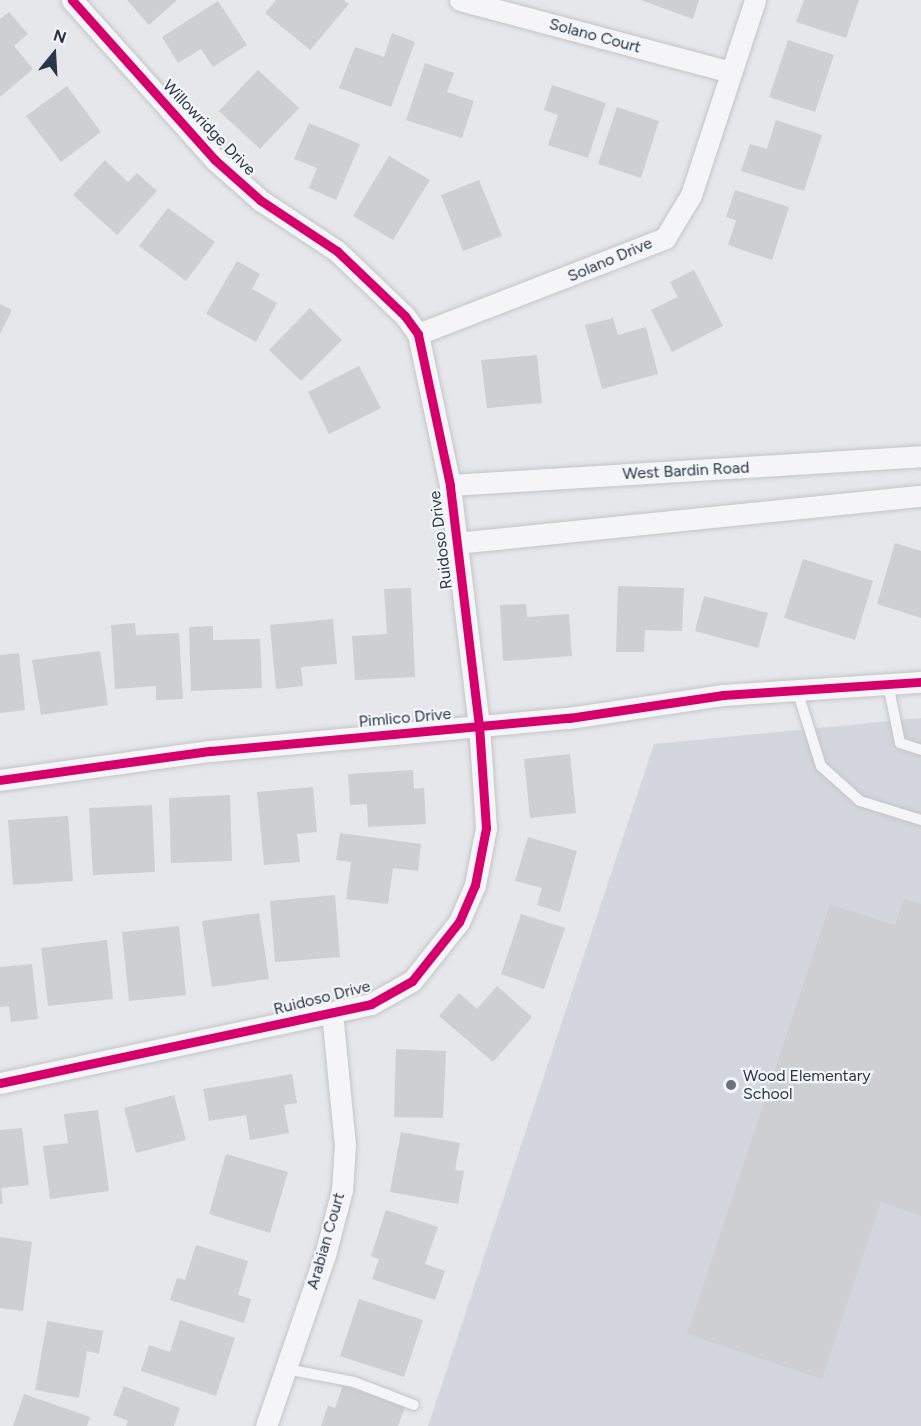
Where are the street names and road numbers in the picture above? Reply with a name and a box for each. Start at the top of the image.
street label: Solano Court [547,15,643,57]
street label: Willowridge Drive [159,76,259,180]
street label: Solano Drive [565,234,655,286]
street label: West Bardin Road [622,458,750,484]
street label: Ruidoso Drive [425,490,457,590]
street label: Pimlico Drive [358,704,452,732]
street label: Ruidoso Drive [272,977,372,1019]
street label: Arabian Court [303,1190,349,1292]

